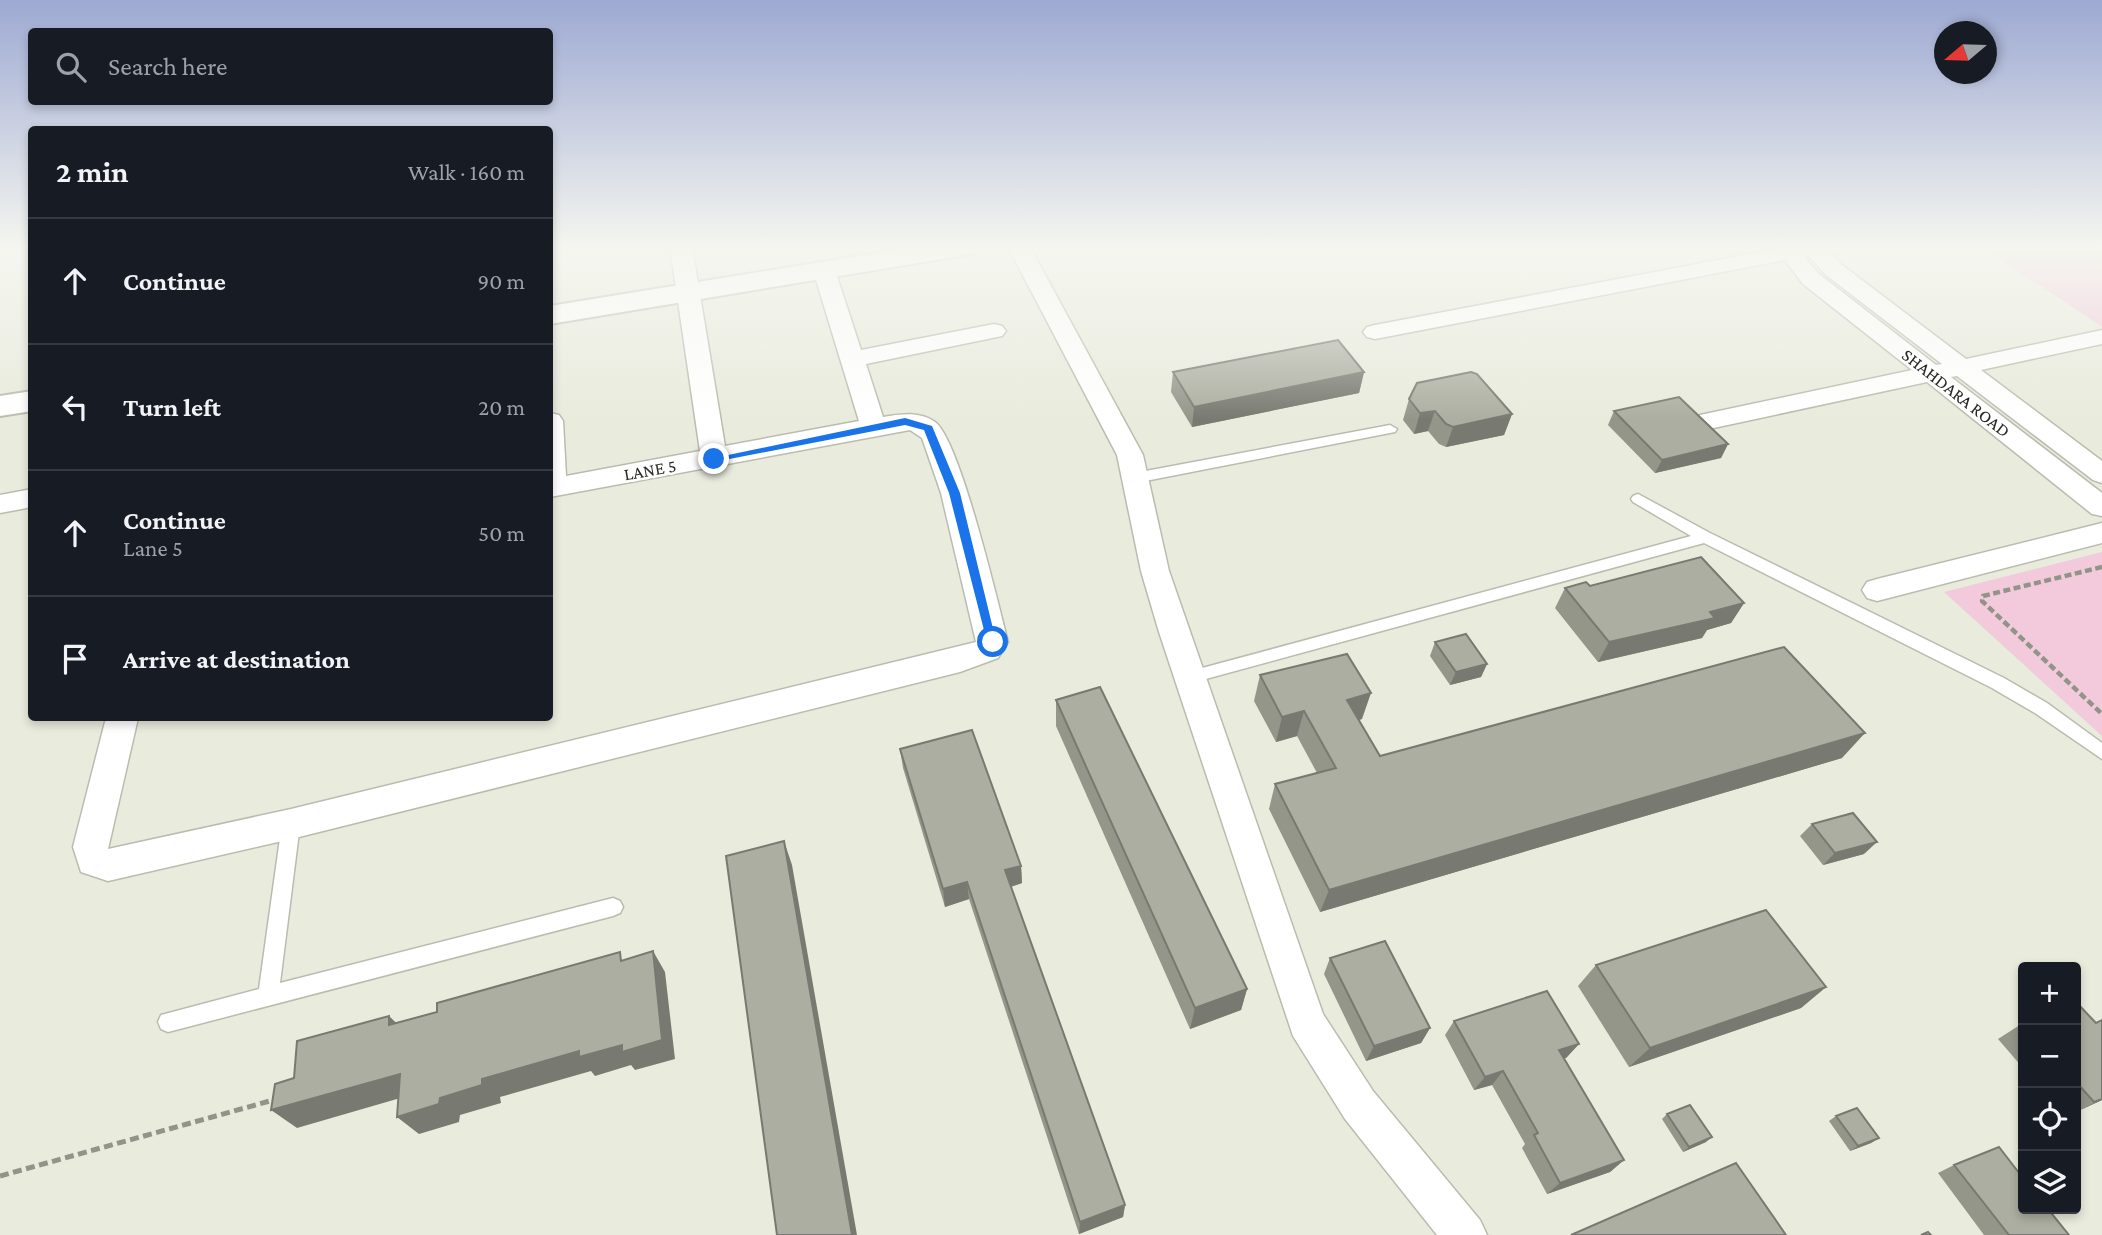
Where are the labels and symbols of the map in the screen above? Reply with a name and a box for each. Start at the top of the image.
north arrow [1934,21,1997,84]
street label: SHAHDARA ROAD [1898,345,2014,441]
route end [698,443,729,474]
street label: LANE 5 [622,456,678,484]
route start [977,626,1008,657]

